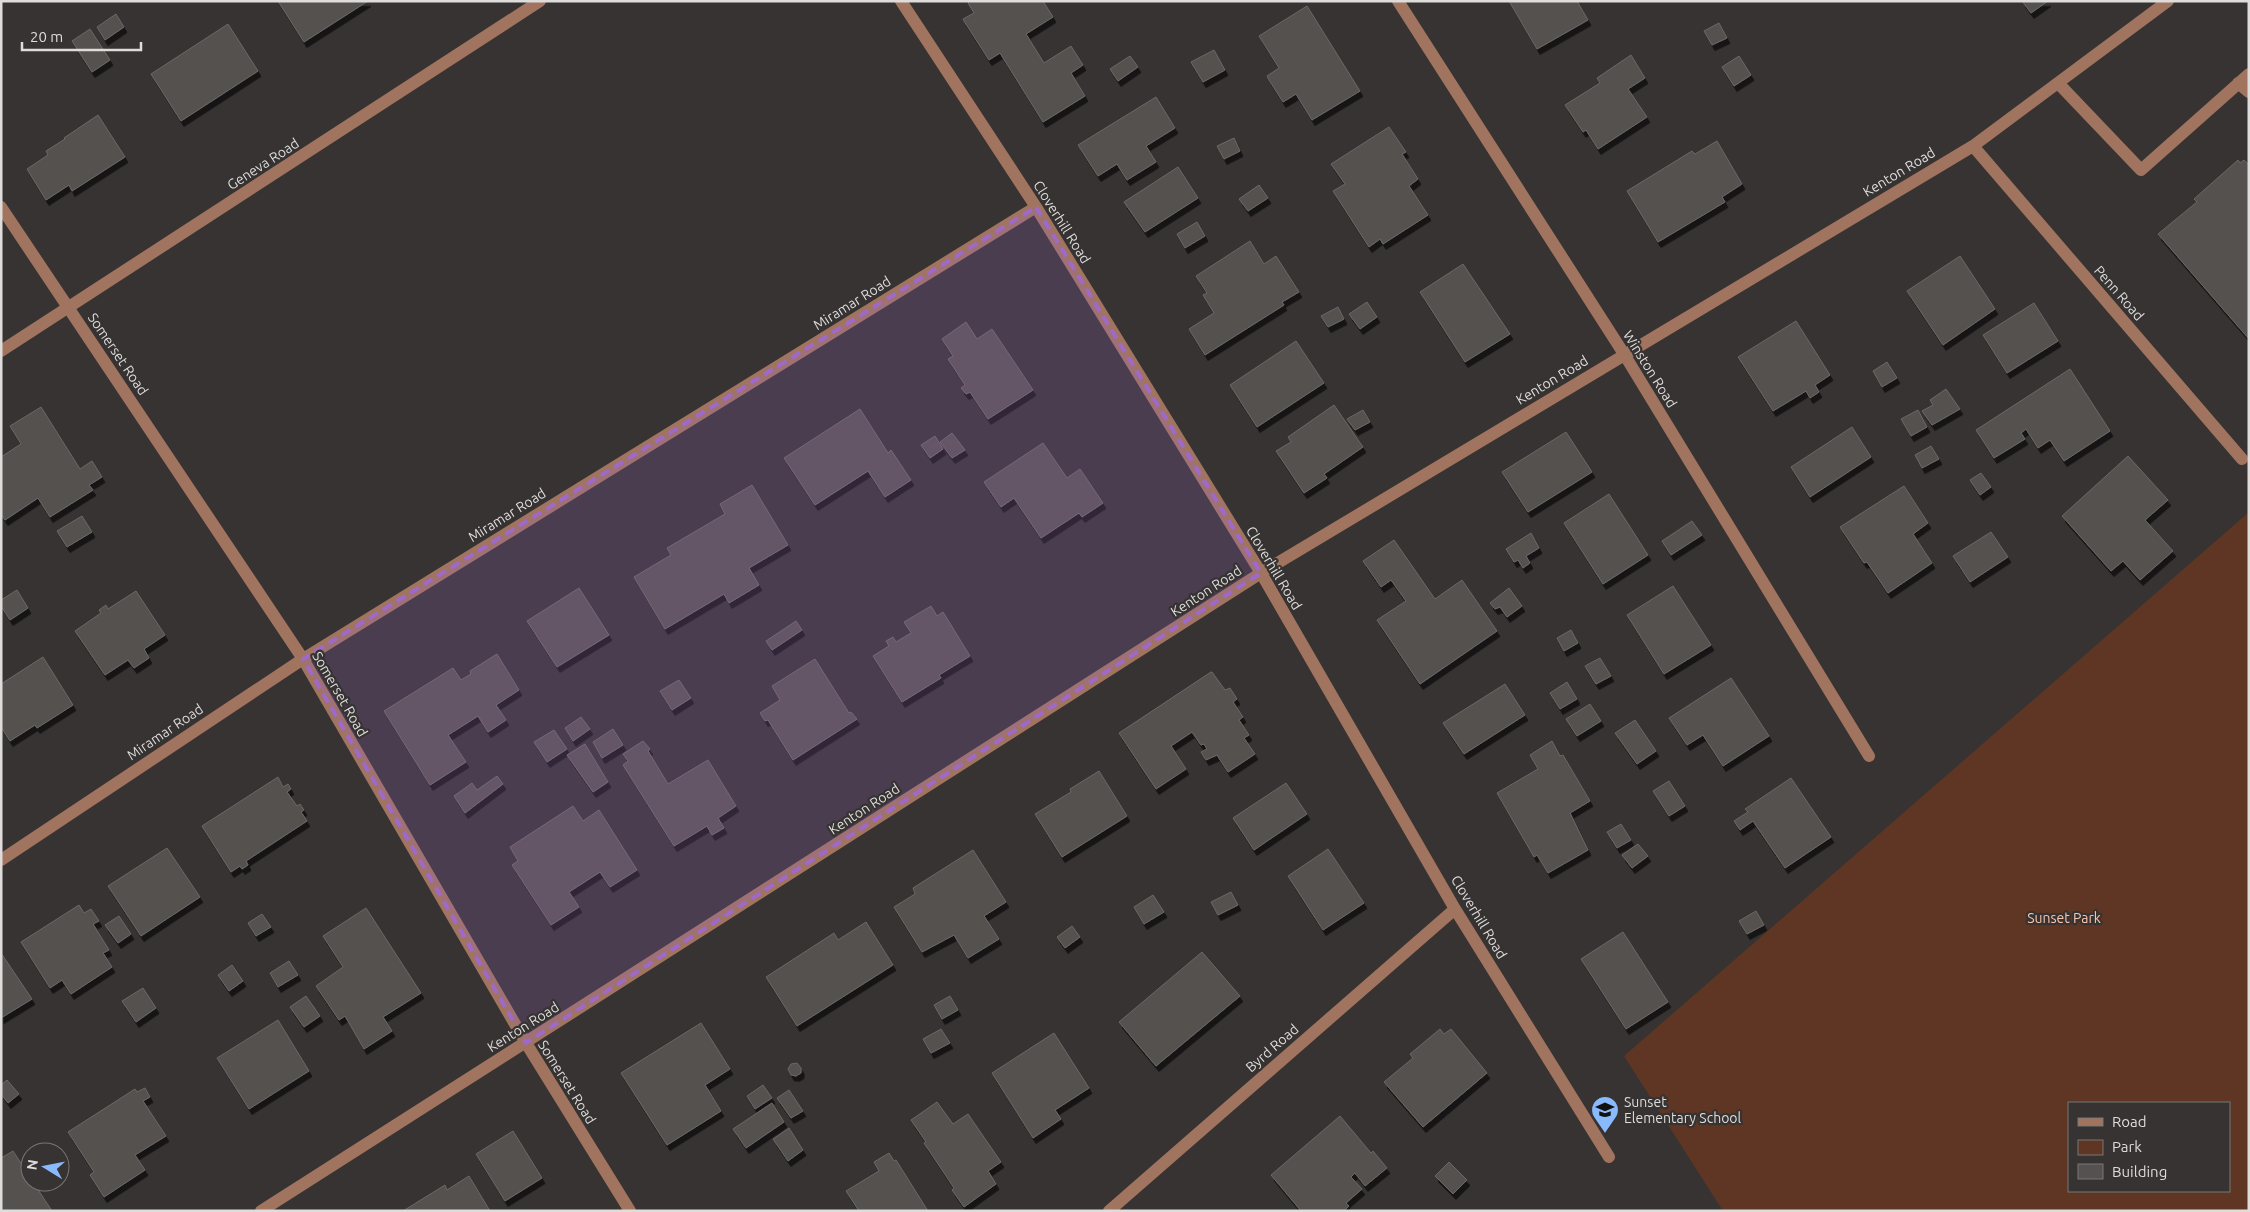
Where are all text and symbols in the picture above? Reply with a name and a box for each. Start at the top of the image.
scale bar [22,20,141,52]
text: 20 m [30,28,63,45]
street label: Geneva Road [224,135,302,193]
street label: Kenton Road [1860,144,1938,200]
street label: Cloverhill Road [1030,178,1094,266]
street label: Penn Road [2091,262,2147,324]
street label: Miramar Road [810,273,894,333]
street label: Somerset Road [85,310,151,398]
street label: Winston Road [1620,328,1680,410]
street label: Kenton Road [1513,352,1591,408]
street label: Miramar Road [465,485,549,545]
street label: Cloverhill Road [1243,523,1305,613]
street label: Kenton Road [1168,562,1244,620]
street label: Somerset Road [309,649,371,739]
street label: Miramar Road [124,701,206,763]
street label: Kenton Road [826,780,902,838]
street label: Cloverhill Road [1448,872,1510,962]
park label: Sunset Park [2027,910,2101,926]
street label: Kenton Road [484,999,562,1055]
street label: Byrd Road [1242,1021,1302,1075]
street label: Somerset Road [535,1037,599,1127]
place label: Sunset Elementary School [1624,1094,1742,1126]
school or university icon: Sunset Elementary School [1590,1095,1620,1134]
legend [2068,1102,2230,1192]
text: Road [2112,1113,2147,1130]
text: Park [2112,1138,2142,1155]
north arrow [20,1142,70,1192]
text: N [23,1158,41,1171]
text: Building [2112,1163,2167,1180]

